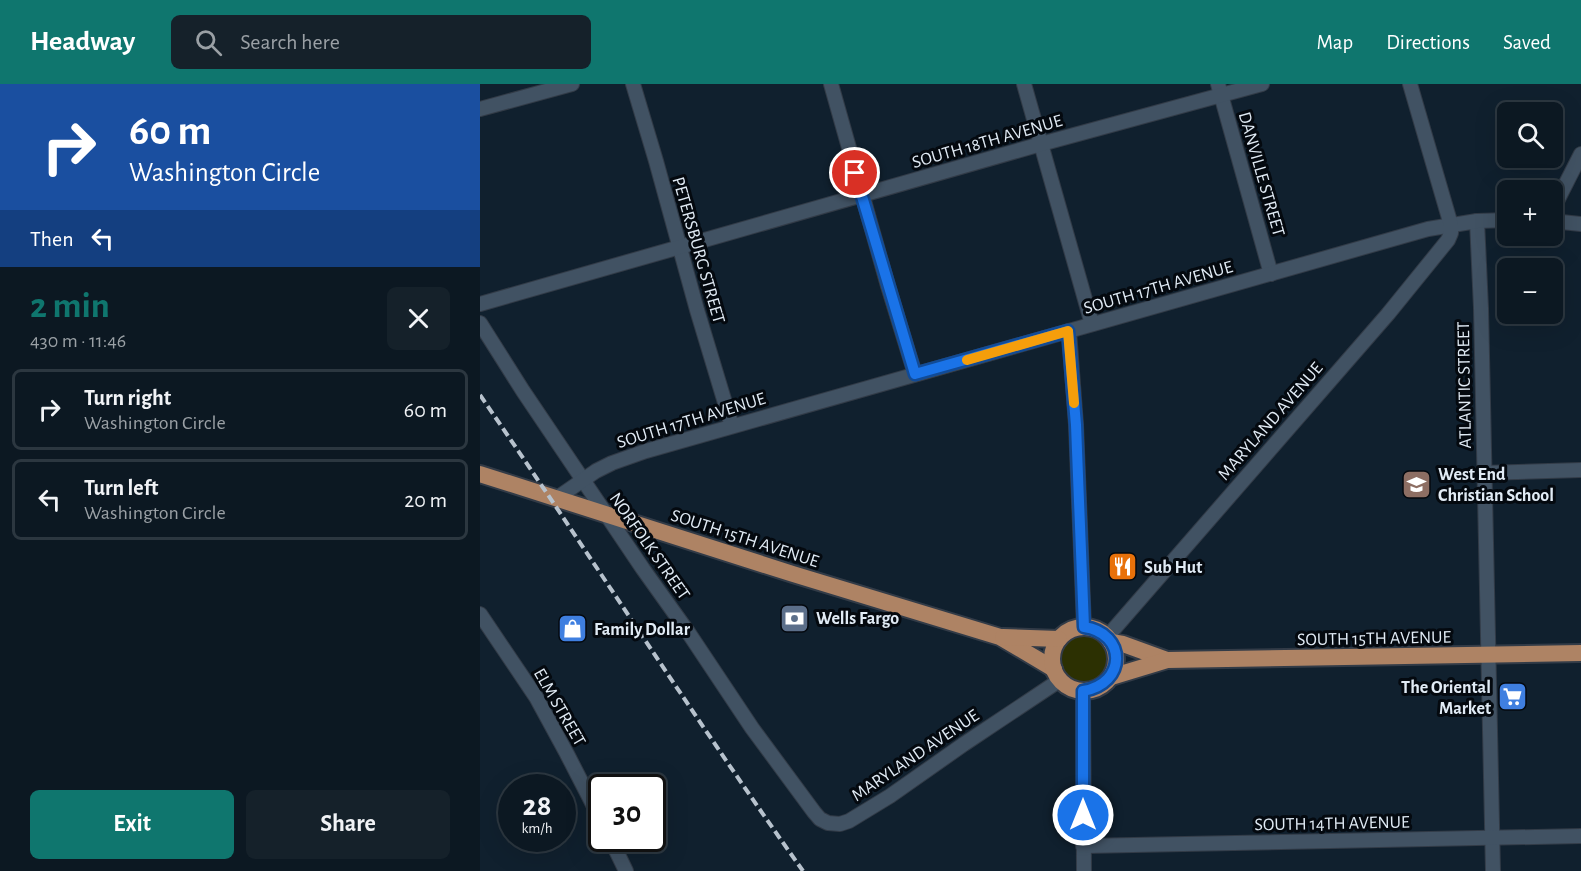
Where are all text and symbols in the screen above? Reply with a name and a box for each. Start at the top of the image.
search box [171,15,591,69]
icon: search [192,26,225,59]
text: Headway [30,28,135,56]
text: Search here [240,31,340,53]
text: Map [1317,32,1353,53]
text: Directions [1386,32,1470,53]
text: Saved [1503,32,1551,53]
map controls [1497,102,1563,324]
button: search [1497,102,1563,168]
icon: right [30,108,108,186]
text: 60 m [129,110,211,152]
street label: DANVILLE STREET [1235,110,1287,239]
street label: SOUTH 18TH AVENUE [910,112,1065,172]
pin [829,147,880,198]
icon: arrive [838,156,871,189]
text: Washington Circle [129,159,320,186]
street label: PETERSBURG STREET [668,175,728,326]
button: + [1497,180,1563,246]
icon: left [86,222,119,255]
text: Then [30,228,74,250]
street label: SOUTH 17TH AVENUE [1082,258,1235,318]
button: − [1497,258,1563,324]
button: close [387,287,450,350]
text: 2 min [30,288,110,324]
street label: ATLANTIC STREET [1455,321,1475,449]
text: 430 m · 11:46 [30,331,126,351]
street label: MARYLAND AVENUE [1215,359,1327,484]
text: Turn right [84,387,171,409]
street label: SOUTH 17TH AVENUE [615,390,768,452]
icon: right [33,393,66,426]
text: 60 m [404,399,447,421]
text: Washington Circle [84,413,226,433]
place label: West End Christian School [1438,466,1554,505]
school or university icon: West End Christian School [1401,468,1433,500]
text: Turn left [84,477,158,499]
icon: left [33,483,66,516]
text: 20 m [404,489,447,511]
street label: NORFOLK STREET [606,490,693,604]
text: Washington Circle [84,503,226,523]
street label: SOUTH 15TH AVENUE [669,507,821,571]
restaurant icon: Sub Hut [1107,551,1139,583]
place label: Sub Hut [1144,559,1202,577]
bank icon: Wells Fargo [779,602,811,634]
place label: Wells Fargo [816,610,899,628]
shop icon: Family Dollar [557,613,589,645]
place label: Family Dollar [594,621,691,639]
street label: SOUTH 15TH AVENUE [1297,629,1452,649]
street label: ELM STREET [530,666,589,750]
place label: The Oriental Market [1401,679,1491,718]
supermarket icon: The Oriental Market [1496,681,1528,713]
street label: MARYLAND AVENUE [849,706,983,805]
speed limit sign: 30 [588,774,666,852]
position arrow [1051,783,1115,847]
button: Exit [30,790,234,859]
button: Share [246,790,450,859]
text: 28 [523,791,551,821]
street label: SOUTH 14TH AVENUE [1254,814,1410,834]
text: km/h [522,821,552,836]

